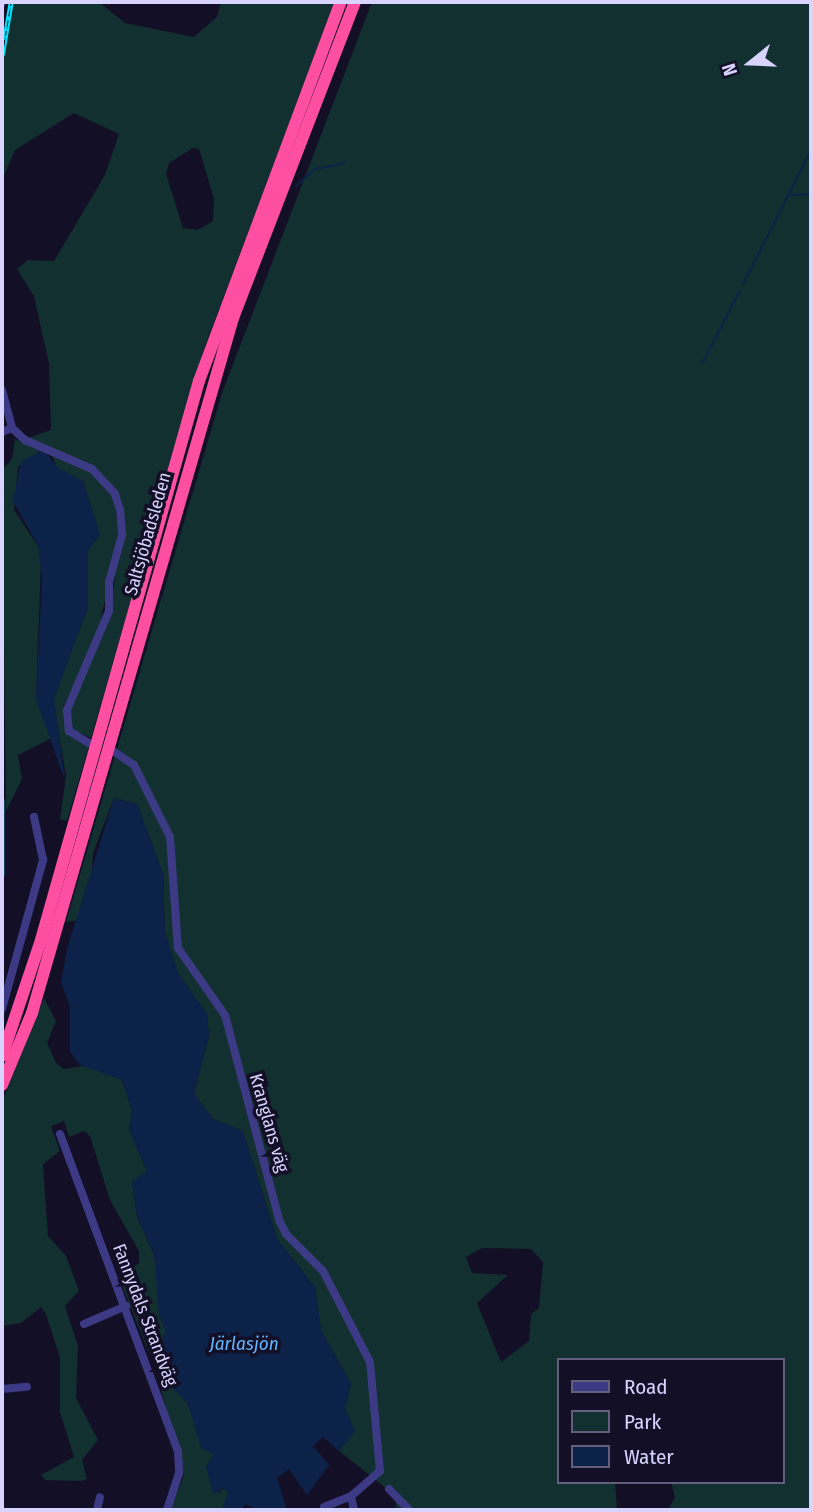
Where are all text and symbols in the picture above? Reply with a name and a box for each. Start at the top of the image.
north arrow [715,28,785,98]
text: N [717,61,742,79]
street label: Saltsjöbadsleden [120,470,176,598]
street label: Kranglans väg [245,1071,293,1175]
street label: Fannydals Strandväg [108,1241,182,1389]
water label: Järlasjön [209,1333,279,1355]
legend [558,1358,785,1484]
text: Road [624,1374,668,1400]
text: Park [624,1409,661,1435]
text: Water [624,1444,674,1470]

